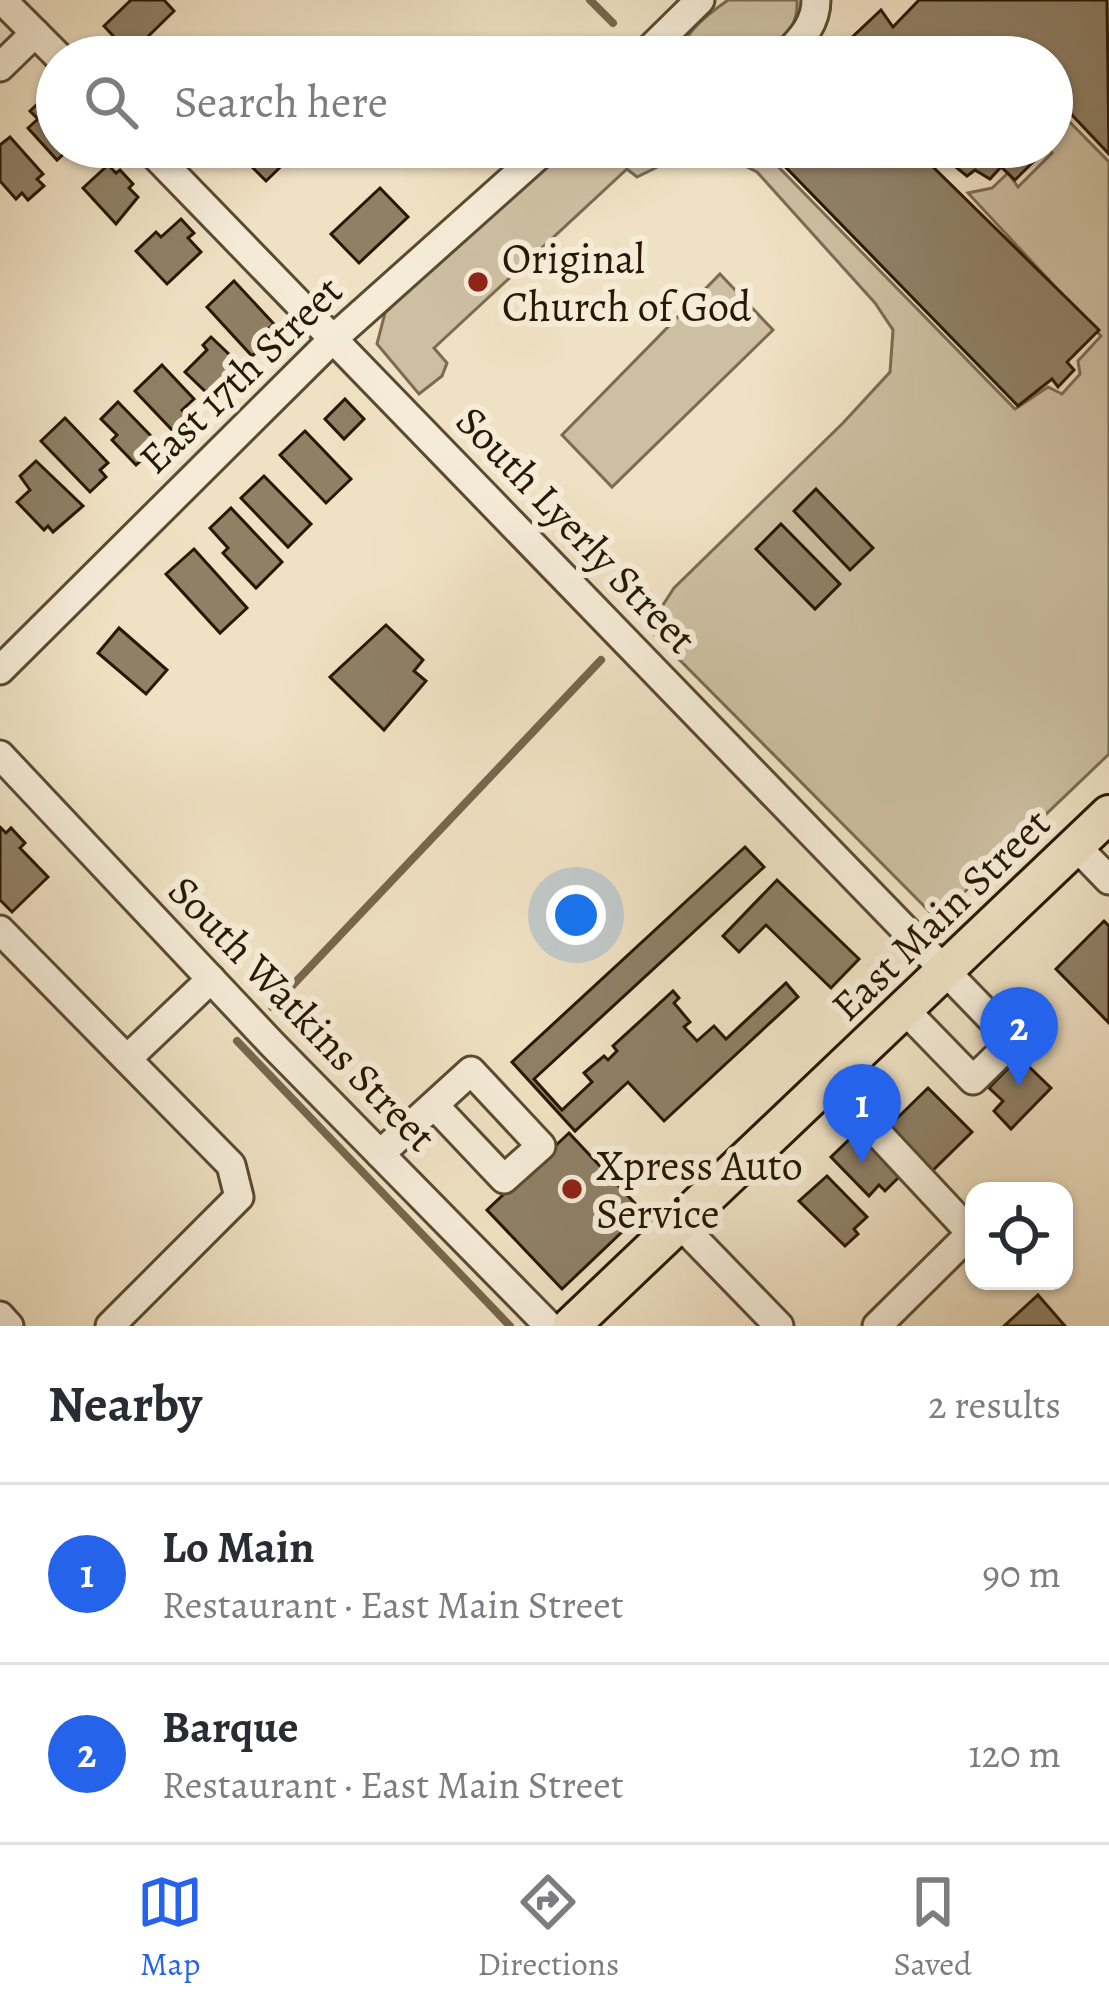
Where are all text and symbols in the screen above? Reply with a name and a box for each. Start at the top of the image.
search box [36,36,1073,168]
icon: search [78,69,144,135]
text: Search here [174,71,388,133]
place label: Original Church of God [502,230,752,335]
street label: East 17th Street [126,263,355,486]
marker: Original Church of God [465,269,491,295]
street label: South Lyerly Street [444,393,710,666]
street label: East Main Street [818,795,1062,1033]
street label: South Watkins Street [156,863,449,1164]
your location [546,885,606,945]
pin: 2 [980,987,1058,1086]
pin: 1 [823,1064,901,1163]
place label: Xpress Auto Service [596,1137,803,1242]
marker: Xpress Auto Service [559,1176,585,1202]
map controls [965,1182,1073,1290]
button: locate [965,1182,1073,1290]
text: Nearby [48,1369,202,1439]
text: 2 results [928,1378,1061,1431]
text: Lo Main [162,1516,314,1578]
text: 1 [80,1547,94,1600]
text: 90 m [982,1547,1061,1600]
text: Restaurant · East Main Street [162,1578,624,1631]
text: Barque [162,1696,299,1758]
text: 2 [78,1727,96,1780]
text: 120 m [968,1727,1061,1780]
text: Restaurant · East Main Street [162,1758,624,1811]
tab: Map [137,1869,203,1986]
tab: Directions [478,1869,619,1986]
tab: Saved [894,1869,972,1986]

